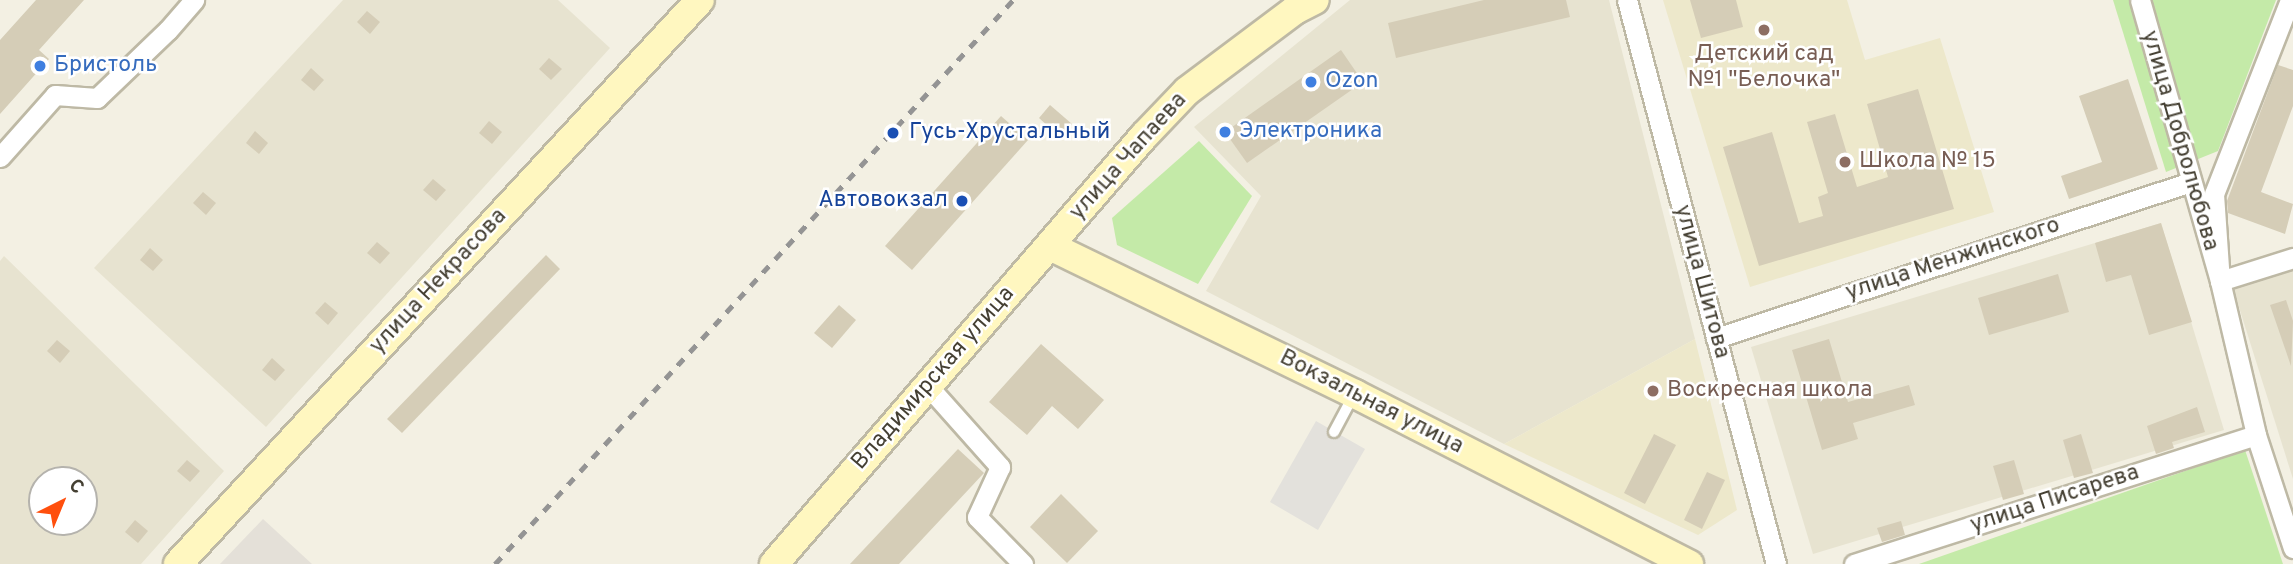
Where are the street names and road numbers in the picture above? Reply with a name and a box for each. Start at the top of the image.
street label: улица Добролюбова [2134,28,2224,254]
street label: улица Чапаева [1064,87,1194,227]
street label: улица Шитова [1667,202,1735,362]
street label: улица Некрасова [365,204,513,360]
street label: улица Менжинского [1842,212,2064,308]
street label: Владимирская улица [847,282,1021,476]
street label: Вокзальная улица [1274,345,1468,461]
street label: улица Писарева [1967,460,2143,540]

